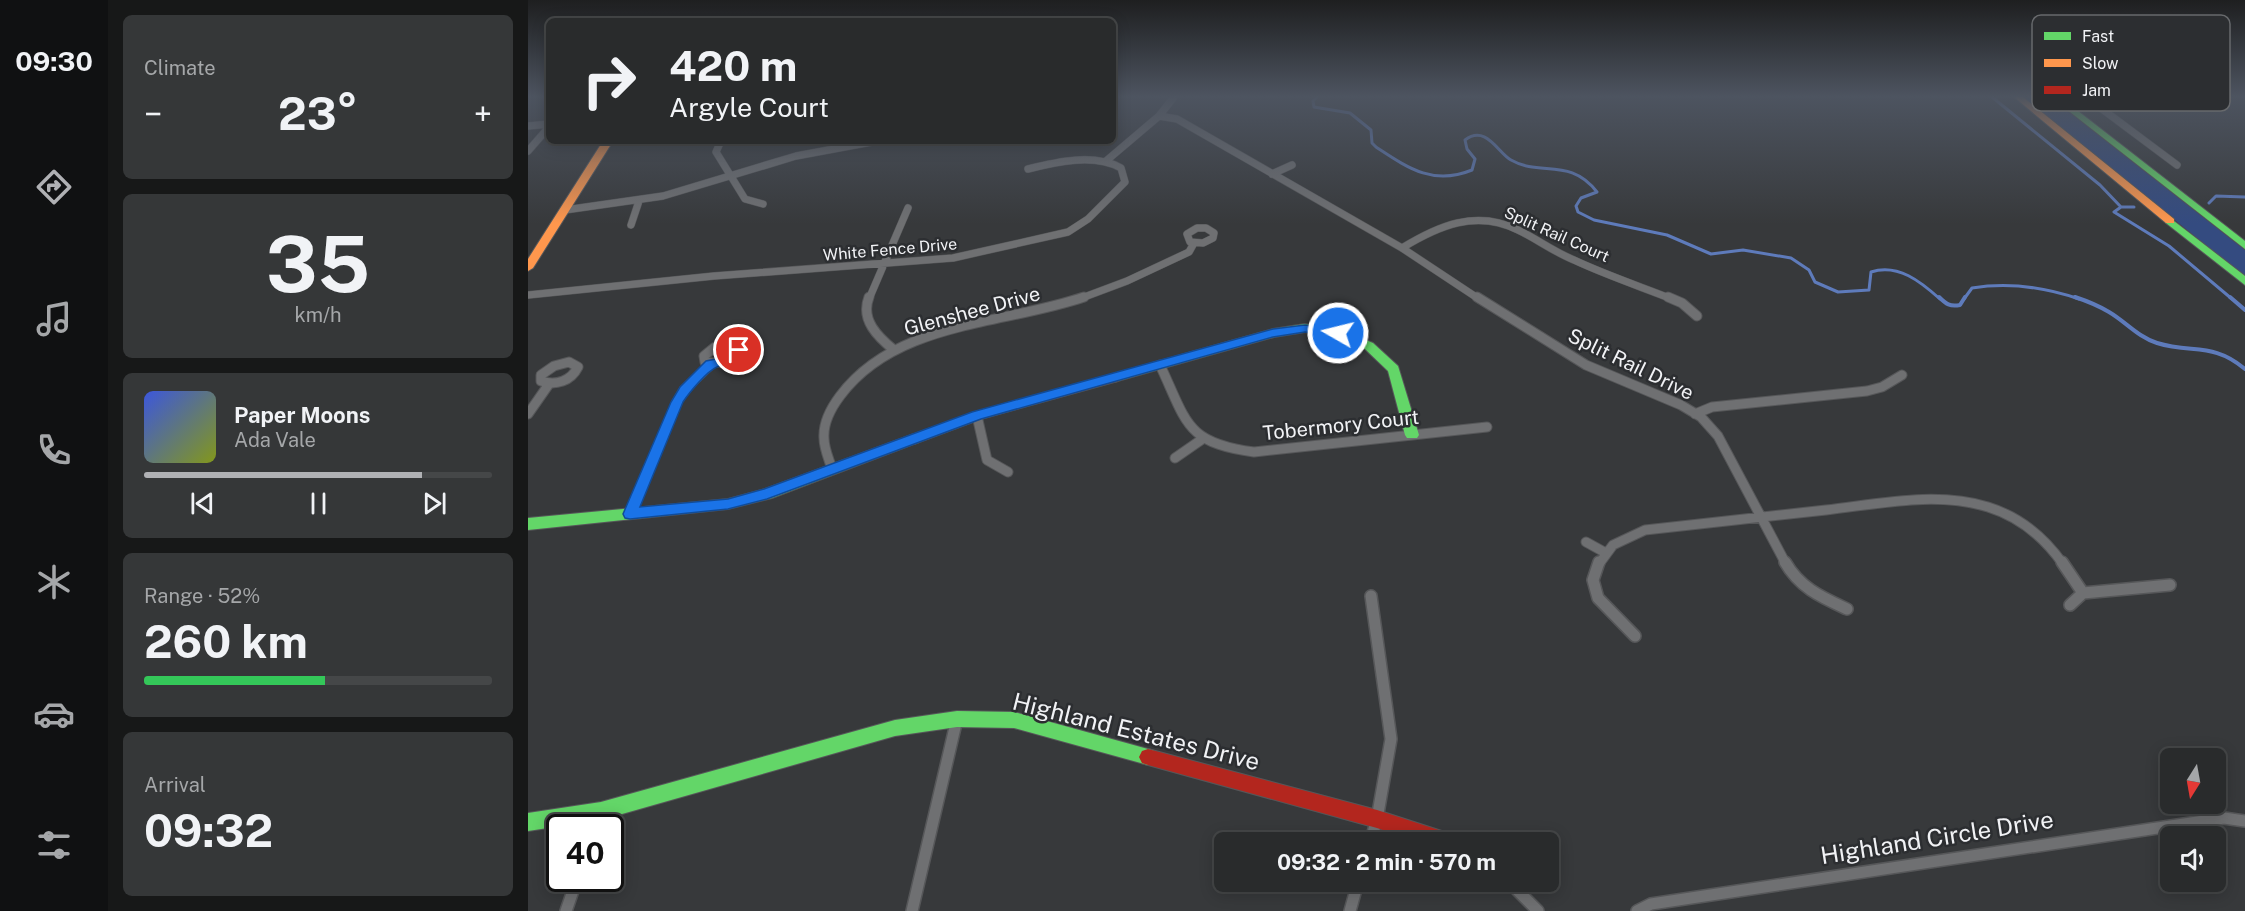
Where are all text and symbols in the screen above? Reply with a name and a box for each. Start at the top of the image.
legend [2032,15,2230,111]
text: Fast [2082,27,2114,46]
text: 420 m [669,41,797,90]
icon: right [570,42,648,120]
text: 09:30 [15,45,93,77]
text: Slow [2082,54,2119,73]
text: Climate [144,56,216,80]
text: Jam [2082,81,2111,100]
text: 23° [278,87,358,140]
text: Argyle Court [669,91,829,123]
text: − [144,95,162,133]
text: + [474,95,492,133]
icon: directions [33,166,75,208]
street label: Split Rail Court [1501,203,1612,266]
text: 35 [266,218,370,310]
street label: White Fence Drive [822,234,958,265]
street label: Glenshee Drive [901,281,1043,341]
icon: music [33,298,75,340]
position arrow [1306,301,1370,365]
text: km/h [294,303,342,327]
street label: Split Rail Drive [1564,323,1698,405]
pin [713,324,764,375]
icon: arrive [722,333,755,366]
text: Paper Moons [234,402,370,428]
street label: Tobermory Court [1262,405,1420,445]
text: Ada Vale [234,428,316,452]
icon: phone [33,429,75,471]
icon: previous [186,487,219,520]
icon: pause [302,487,335,520]
icon: next [418,487,451,520]
icon: climate [33,561,75,603]
text: Range · 52% [144,584,260,608]
text: 260 km [144,615,308,668]
street label: Highland Estates Drive [1010,687,1263,775]
icon: car [33,693,75,735]
north arrow [2160,748,2226,814]
map controls [2160,748,2226,892]
text: Arrival [144,773,206,797]
text: 09:32 [144,804,273,857]
street label: Highland Circle Drive [1818,805,2055,869]
speed limit sign: 40 [546,814,624,892]
icon: filters [33,824,75,866]
button: sound [2160,826,2226,892]
text: 09:32 · 2 min · 570 m [1277,849,1496,875]

